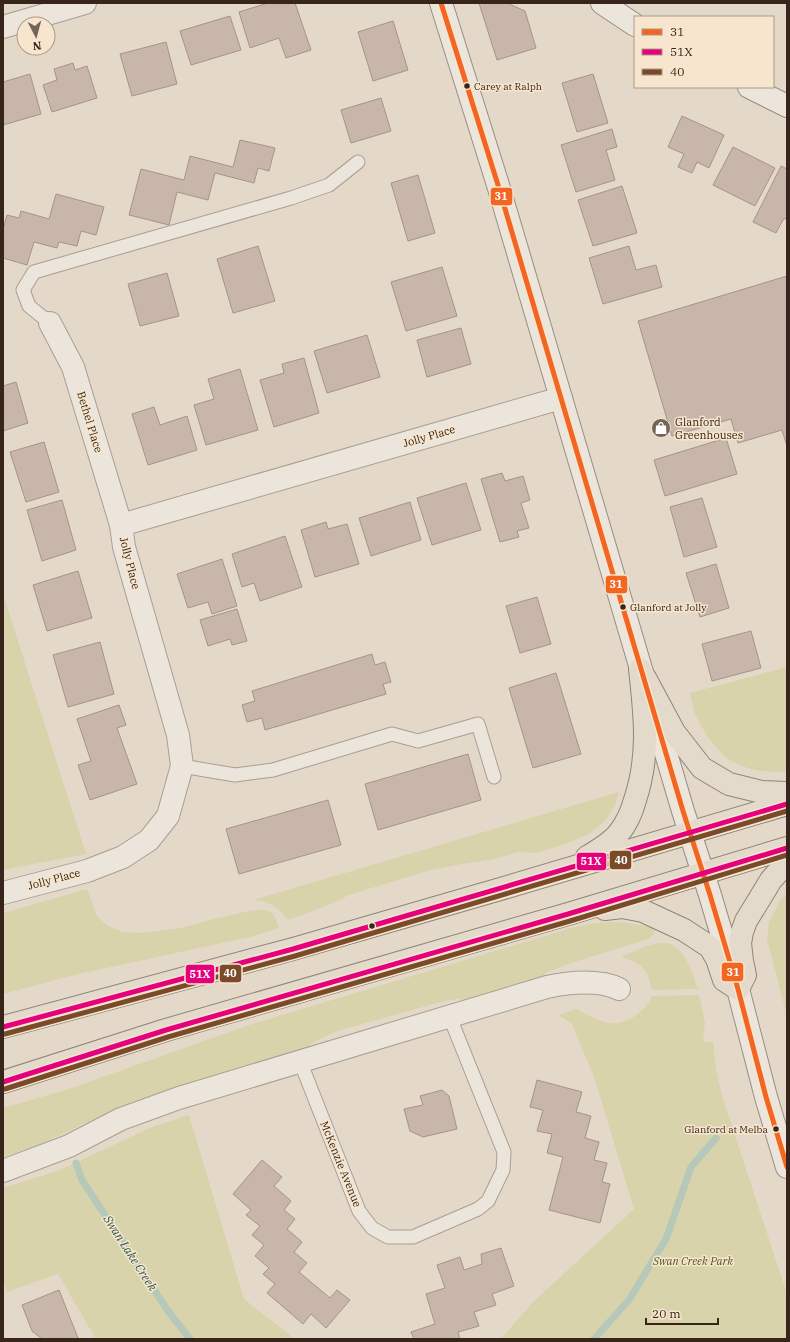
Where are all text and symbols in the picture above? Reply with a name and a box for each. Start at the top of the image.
north arrow [16,16,56,56]
legend [634,16,774,88]
text: 31 [670,24,684,39]
text: N [32,39,42,53]
text: 51X [670,44,692,59]
text: 40 [670,64,684,79]
place label: Carey at Ralph [474,80,542,93]
marker: Carey at Ralph [462,81,472,91]
line badge: 31 [490,187,513,206]
text: 31 [494,189,508,203]
street label: Bethel Place [74,390,106,454]
place label: Glanford Greenhouses [675,415,743,442]
shop icon: Glanford Greenhouses [650,417,672,439]
street label: Jolly Place [401,422,457,450]
street label: Jolly Place [117,535,143,591]
line badge: 31 [605,575,628,594]
text: 31 [609,577,623,591]
place label: Glanford at Jolly [630,601,707,614]
marker: Glanford at Jolly [618,602,628,612]
line badge: 40 [609,850,632,870]
line badge: 51X [576,852,607,871]
text: 40 [614,853,628,867]
text: 51X [580,854,602,868]
street label: Jolly Place [26,865,82,893]
unlabelled marker [367,921,377,931]
line badge: 31 [721,962,744,982]
line badge: 51X [185,964,215,984]
line badge: 40 [219,964,242,983]
text: 31 [726,965,740,979]
text: 40 [223,966,237,980]
text: 51X [189,967,211,981]
street label: McKenzie Avenue [317,1119,365,1209]
place label: Glanford at Melba [684,1123,769,1136]
marker: Glanford at Melba [771,1124,781,1134]
water label: Swan Lake Creek [100,1211,161,1294]
park label: Swan Creek Park [652,1254,733,1268]
scale bar [646,1300,718,1326]
text: 20 m [652,1306,681,1321]

